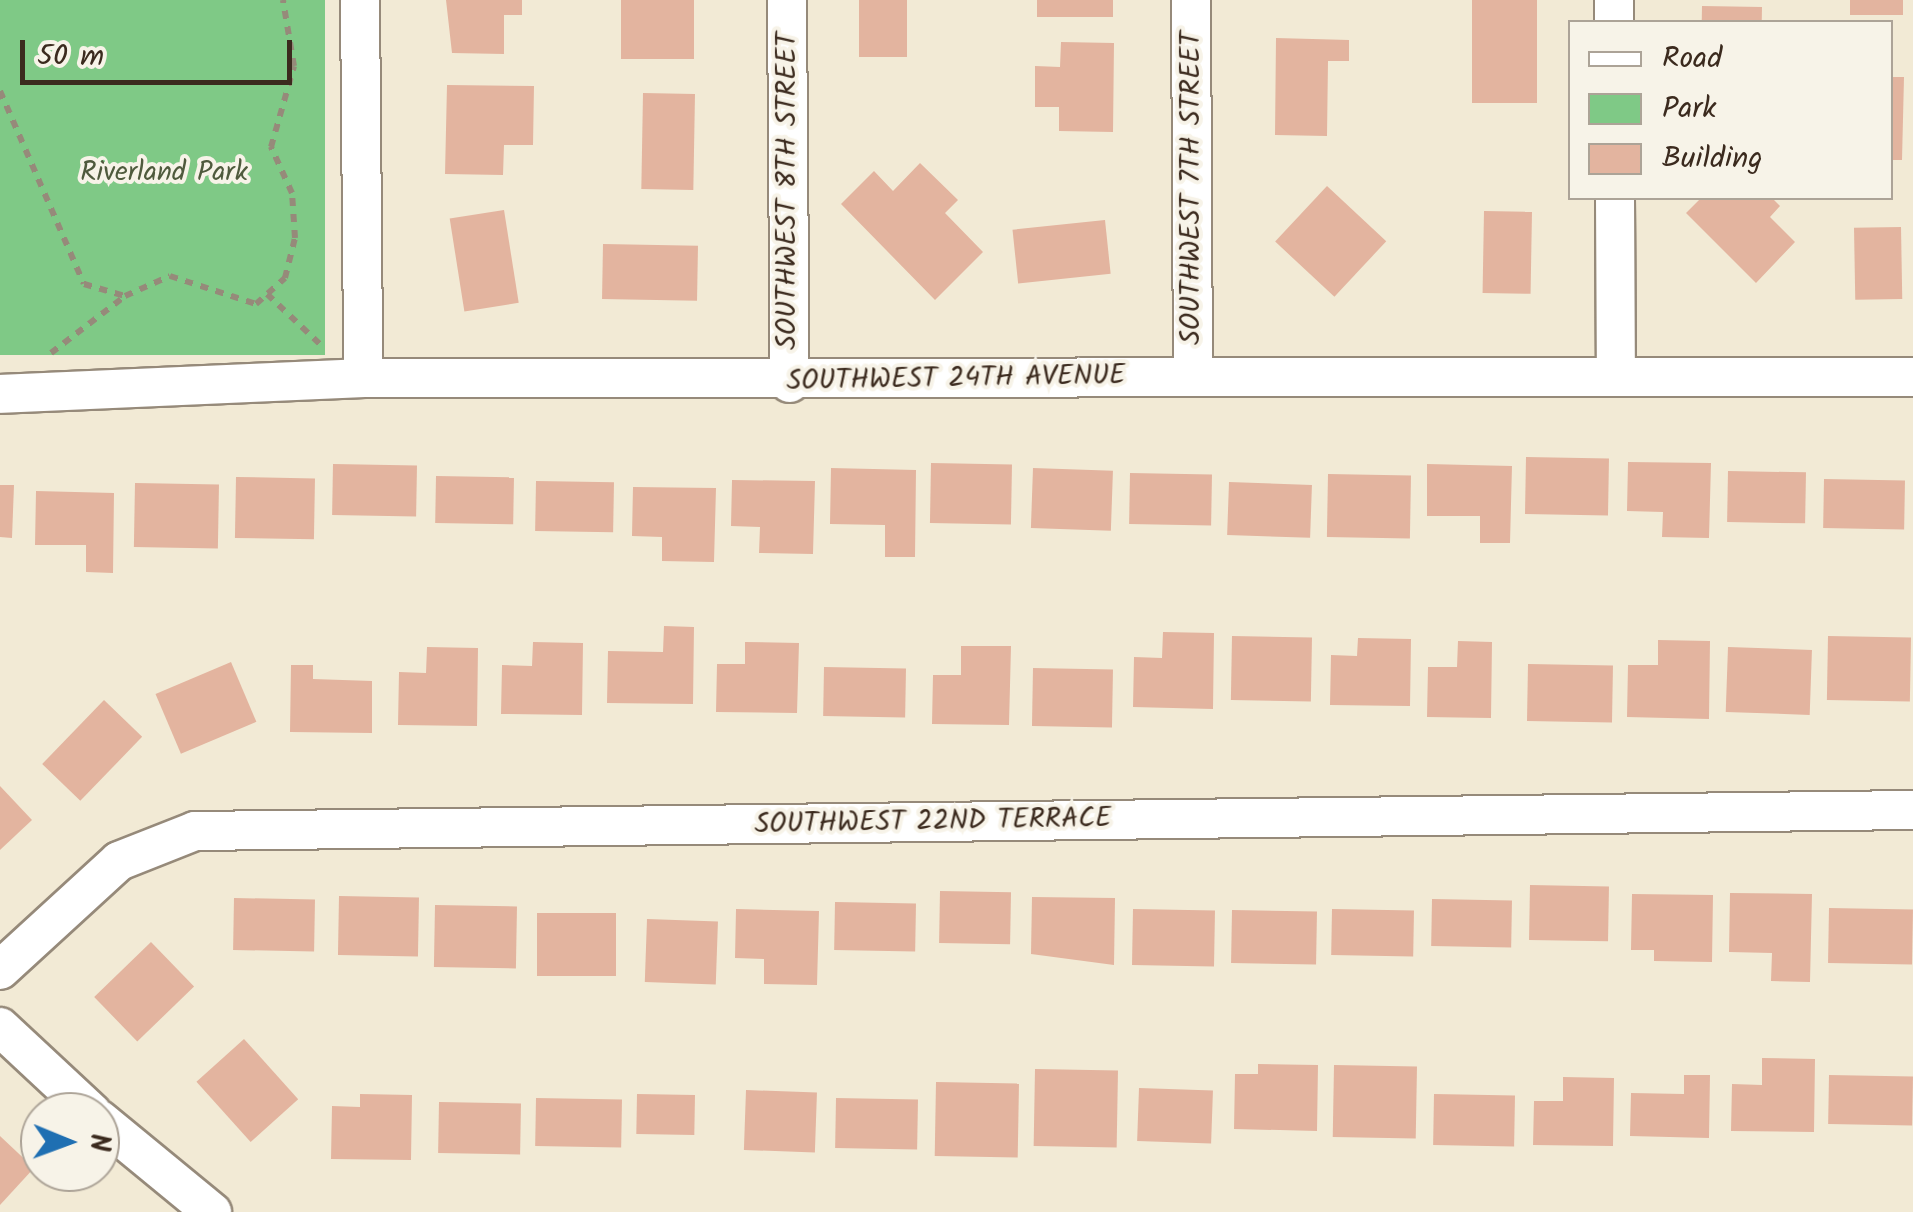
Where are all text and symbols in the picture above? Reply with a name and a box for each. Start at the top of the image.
scale bar [25,20,298,82]
legend [1568,20,1893,200]
street label: SOUTHWEST 7TH STREET [1175,31,1209,345]
street label: SOUTHWEST 8TH STREET [771,32,805,350]
text: 50 m [37,33,104,81]
text: Road [1662,35,1722,83]
text: Park [1662,85,1716,133]
text: Building [1662,135,1762,183]
park label: Riverland Park [80,156,248,190]
street label: SOUTHWEST 24TH AVENUE [786,359,1126,399]
street label: SOUTHWEST 22ND TERRACE [754,802,1112,842]
north arrow [20,1092,120,1192]
text: N [76,1133,121,1152]

